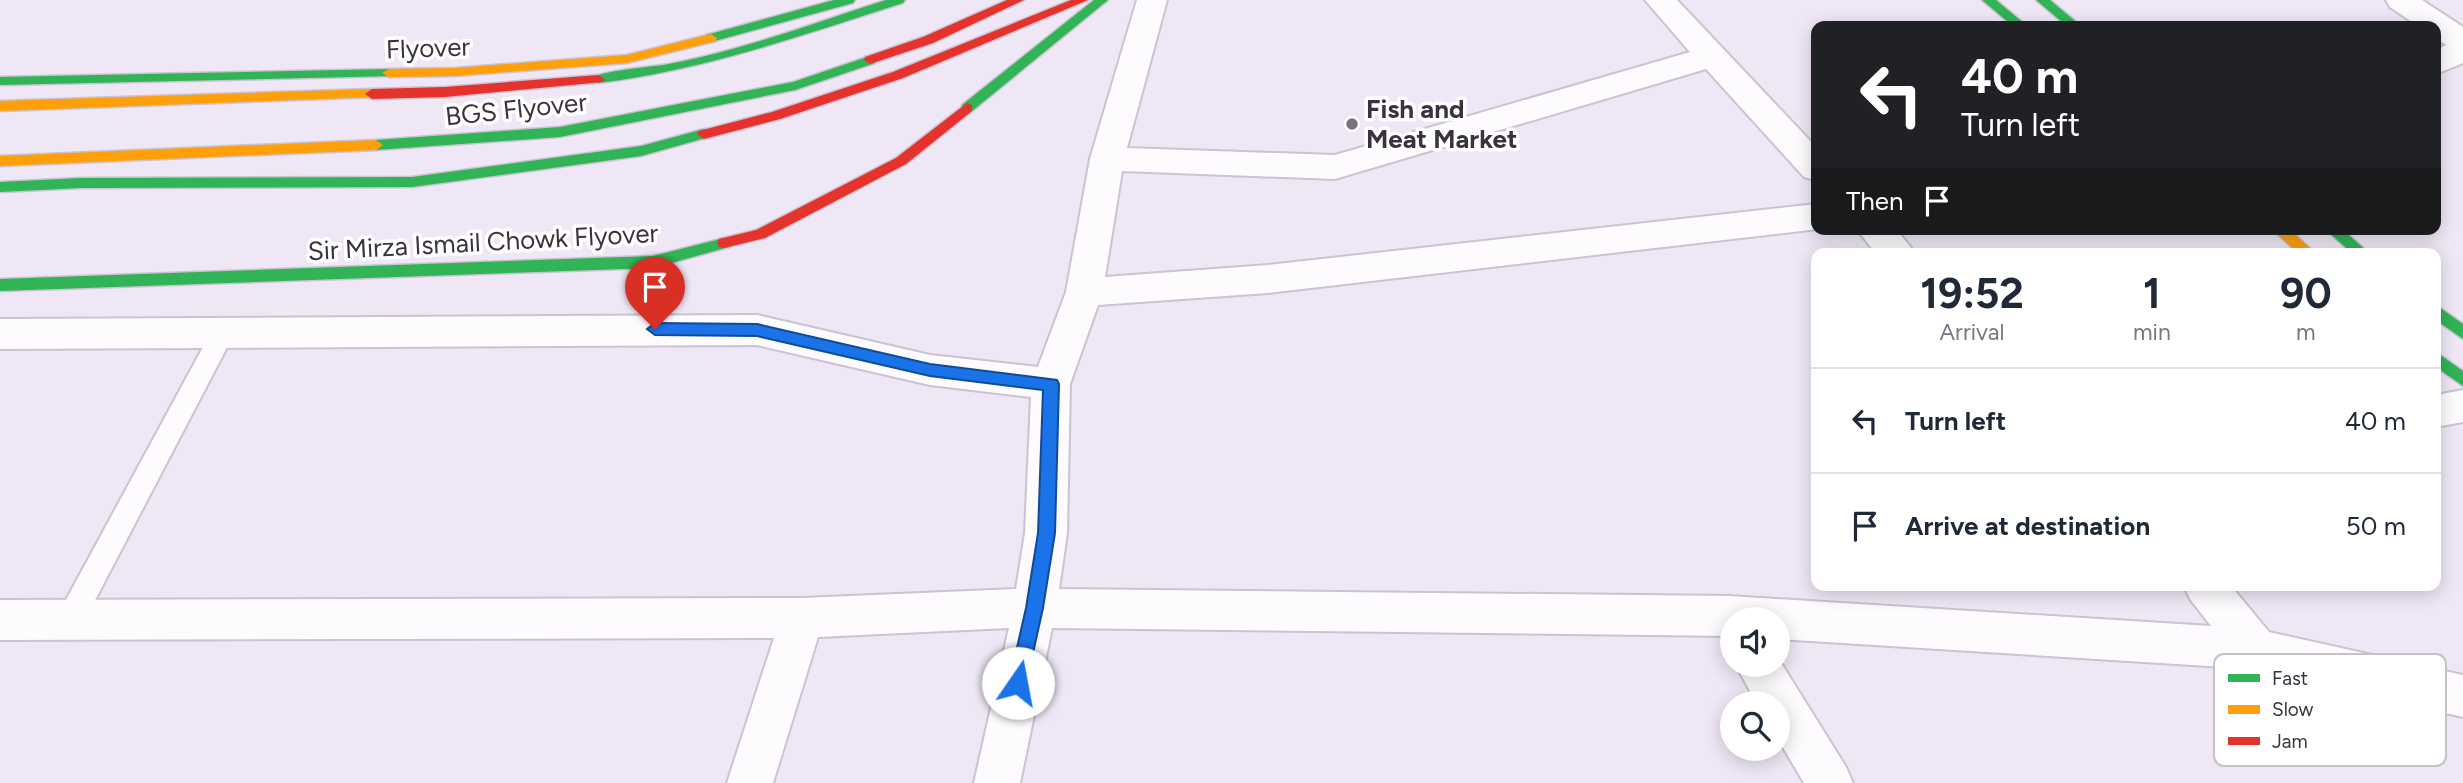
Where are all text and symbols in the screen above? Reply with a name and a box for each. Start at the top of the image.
street label: Flyover [385,31,471,65]
text: 40 m [1961,46,2078,105]
icon: left [1846,49,1937,140]
street label: BGS Flyover [444,86,589,132]
place label: Fish and Meat Market [1366,93,1517,155]
text: Turn left [1961,106,2080,144]
marker: Fish and Meat Market [1344,116,1360,132]
icon: arrive [1918,182,1956,220]
text: Then [1846,185,1904,217]
street label: Sir Mirza Ismail Chowk Flyover [307,217,659,267]
pin [625,257,685,329]
icon: arrive [636,268,674,306]
text: 19:52 [1920,268,2024,319]
text: 1 [2143,268,2161,319]
text: 90 [2280,268,2332,319]
text: Arrival [1940,318,2004,346]
text: min [2133,318,2171,346]
text: m [2296,318,2316,346]
icon: left [1846,402,1884,440]
text: Turn left [1905,405,2006,437]
text: 40 m [2345,405,2406,437]
icon: arrive [1846,507,1884,545]
text: Arrive at destination [1905,510,2150,542]
text: 50 m [2346,510,2406,542]
map controls [1720,607,1790,761]
button: sound [1720,607,1790,677]
position arrow [981,646,1055,720]
legend [2214,654,2446,766]
text: Fast [2272,667,2308,690]
button: search [1720,691,1790,761]
text: Slow [2272,698,2314,721]
text: Jam [2272,730,2308,753]

